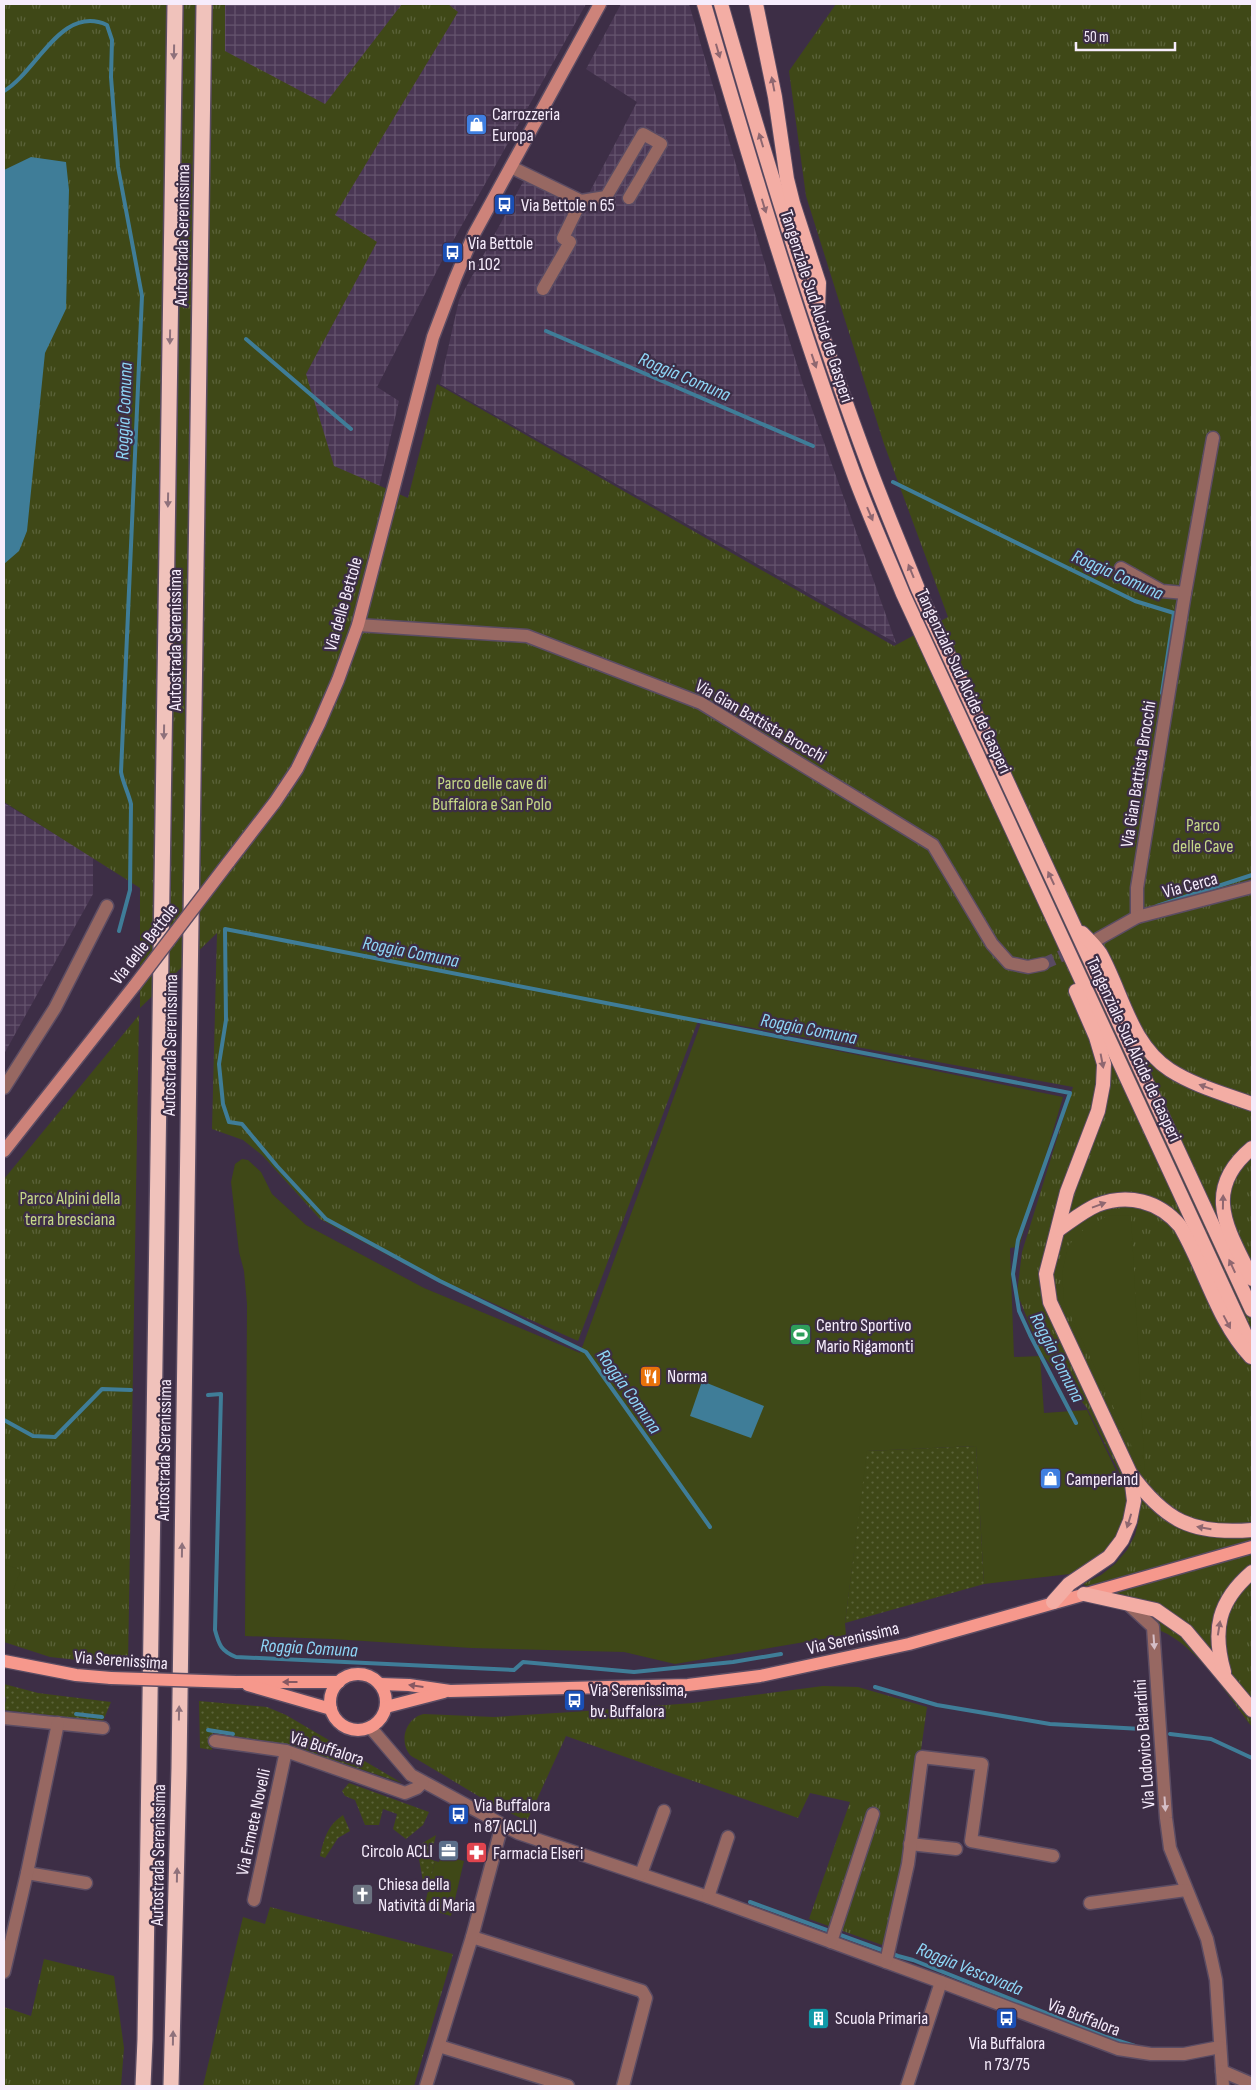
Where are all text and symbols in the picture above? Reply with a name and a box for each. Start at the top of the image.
scale bar [1076,20,1175,52]
text: 50 m [1084,28,1109,47]
one-way arrow [714,43,722,58]
one-way arrow [170,45,178,61]
one-way arrow [768,76,776,92]
place label: Carrozzeria Europa [492,104,560,146]
shop icon: Carrozzeria Europa [464,112,488,136]
one-way arrow [756,132,764,147]
street label: Autostrada Serenissima [171,164,194,307]
bus stop icon: Via Bettole n 65 [493,193,517,217]
place label: Via Bettole n 65 [521,195,615,216]
one-way arrow [761,199,769,214]
street label: Tangenziale Sud Alcide de Gasperi [775,207,858,405]
place label: Via Bettole n 102 [468,233,533,275]
bus stop icon: Via Bettole n 102 [440,241,464,265]
one-way arrow [166,330,174,346]
water label: Roggia Comuna [635,348,734,407]
one-way arrow [810,354,818,369]
water label: Roggia Comuna [111,362,138,460]
one-way arrow [164,492,172,508]
one-way arrow [866,506,874,521]
water label: Roggia Comuna [1068,545,1167,606]
street label: Via delle Bettole [320,555,367,654]
one-way arrow [906,564,914,578]
street label: Autostrada Serenissima [165,569,186,712]
street label: Tangenziale Sud Alcide de Gasperi [912,586,1016,777]
street label: Via Gian Battista Brocchi [691,675,830,767]
street label: Via Gian Battista Brocchi [1117,699,1160,849]
one-way arrow [160,725,168,741]
park label: Parco delle cave di Buffalora e San Polo [432,773,552,815]
park label: Parco delle Cave [1173,815,1233,857]
street label: Via Cerca [1160,868,1220,903]
one-way arrow [1047,871,1055,885]
street label: Via delle Bettole [106,900,182,989]
water label: Roggia Comuna [361,932,461,973]
street label: Tangenziale Sud Alcide de Gasperi [1082,954,1186,1145]
street label: Autostrada Serenissima [159,974,182,1117]
water label: Roggia Comuna [759,1009,859,1050]
one-way arrow [1099,1053,1107,1069]
one-way arrow [1199,1083,1214,1090]
park label: Parco Alpini della terra bresciana [20,1188,121,1230]
one-way arrow [1219,1193,1227,1209]
one-way arrow [1092,1201,1107,1209]
one-way arrow [1227,1259,1235,1273]
water label: Roggia Comuna [1024,1309,1089,1407]
place label: Centro Sportivo Mario Rigamonti [816,1315,914,1357]
one-way arrow [1223,1315,1231,1329]
sports icon: Centro Sportivo Mario Rigamonti [788,1323,812,1347]
water label: Roggia Comuna [591,1345,666,1439]
restaurant icon: Norma [639,1364,663,1388]
place label: Norma [667,1366,707,1387]
street label: Autostrada Serenissima [153,1379,176,1522]
shop icon: Camperland [1038,1467,1062,1491]
place label: Camperland [1066,1469,1138,1490]
one-way arrow [1125,1513,1133,1528]
one-way arrow [1195,1523,1211,1531]
one-way arrow [178,1542,186,1558]
street label: Via Serenissima [805,1618,901,1659]
one-way arrow [1215,1619,1223,1635]
water label: Roggia Comuna [260,1634,359,1663]
one-way arrow [1150,1634,1158,1650]
street label: Via Serenissima [73,1647,169,1674]
one-way arrow [282,1678,298,1686]
street label: Via Lodovico Balardini [1129,1678,1160,1809]
place label: Via Serenissima, bv. Buffalora [590,1680,687,1722]
one-way arrow [407,1682,423,1690]
bus stop icon: Via Serenissima, bv. Buffalora [562,1688,586,1712]
one-way arrow [176,1704,184,1720]
street label: Via Buffalora [287,1727,367,1770]
street label: Via Ermete Novelli [232,1767,275,1878]
street label: Autostrada Serenissima [147,1784,170,1927]
place label: Via Buffalora n 87 (ACLI) [474,1795,551,1837]
one-way arrow [1162,1796,1170,1812]
bus stop icon: Via Buffalora n 87 (ACLI) [446,1803,470,1827]
office icon: Circolo ACLI [437,1839,461,1863]
place label: Circolo ACLI [361,1841,433,1862]
pharmacy icon: Farmacia Elseri [465,1841,489,1865]
place label: Farmacia Elseri [493,1843,583,1864]
one-way arrow [173,1867,181,1883]
place label: Chiesa della Natività di Maria [378,1874,475,1916]
church icon: Chiesa della Natività di Maria [350,1882,374,1906]
water label: Roggia Vescovada [913,1938,1026,2001]
street label: Via Buffalora [1044,1994,1123,2041]
building icon: Scuola Primaria [807,2006,831,2030]
bus stop icon: Via Buffalora n 73/75 [995,2006,1019,2030]
place label: Scuola Primaria [835,2008,928,2029]
one-way arrow [169,2029,177,2045]
place label: Via Buffalora n 73/75 [969,2033,1045,2075]

